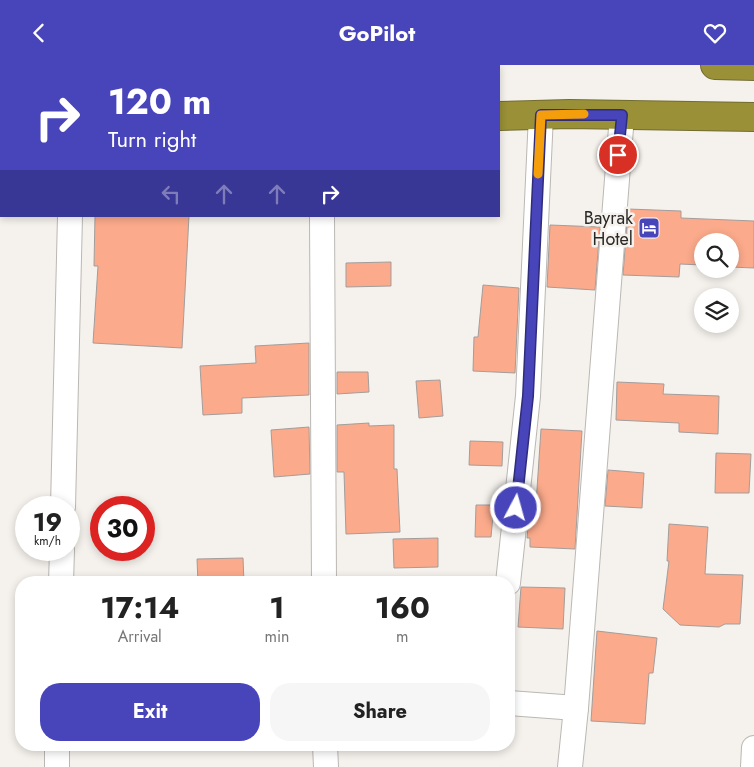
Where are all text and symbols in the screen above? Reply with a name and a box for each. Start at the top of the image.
text: GoPilot [339,17,415,49]
icon: back [25,19,53,47]
icon: heart [701,19,729,47]
text: 120 m [108,77,211,127]
icon: right [25,85,90,150]
text: Turn right [108,123,196,155]
pin [597,134,639,176]
icon: arrive [604,141,632,169]
icon: left [157,180,185,208]
icon: ahead [210,180,238,208]
icon: ahead [263,180,291,208]
icon: right [316,180,344,208]
place label: Bayrak Hotel [584,205,633,252]
hotel icon: Bayrak Hotel [637,216,661,240]
map controls [694,233,739,333]
button: search [694,233,739,278]
button: layers [694,288,739,333]
position arrow [489,481,541,533]
speed limit sign: 30 [90,496,155,561]
text: 19 [33,504,62,540]
text: km/h [34,532,61,550]
text: 17:14 [100,586,179,629]
text: 1 [269,586,285,629]
text: 160 [375,586,430,629]
text: Arrival [118,625,162,648]
text: min [264,625,290,648]
text: m [396,625,409,648]
button: Exit [40,683,260,741]
button: Share [270,683,490,741]

